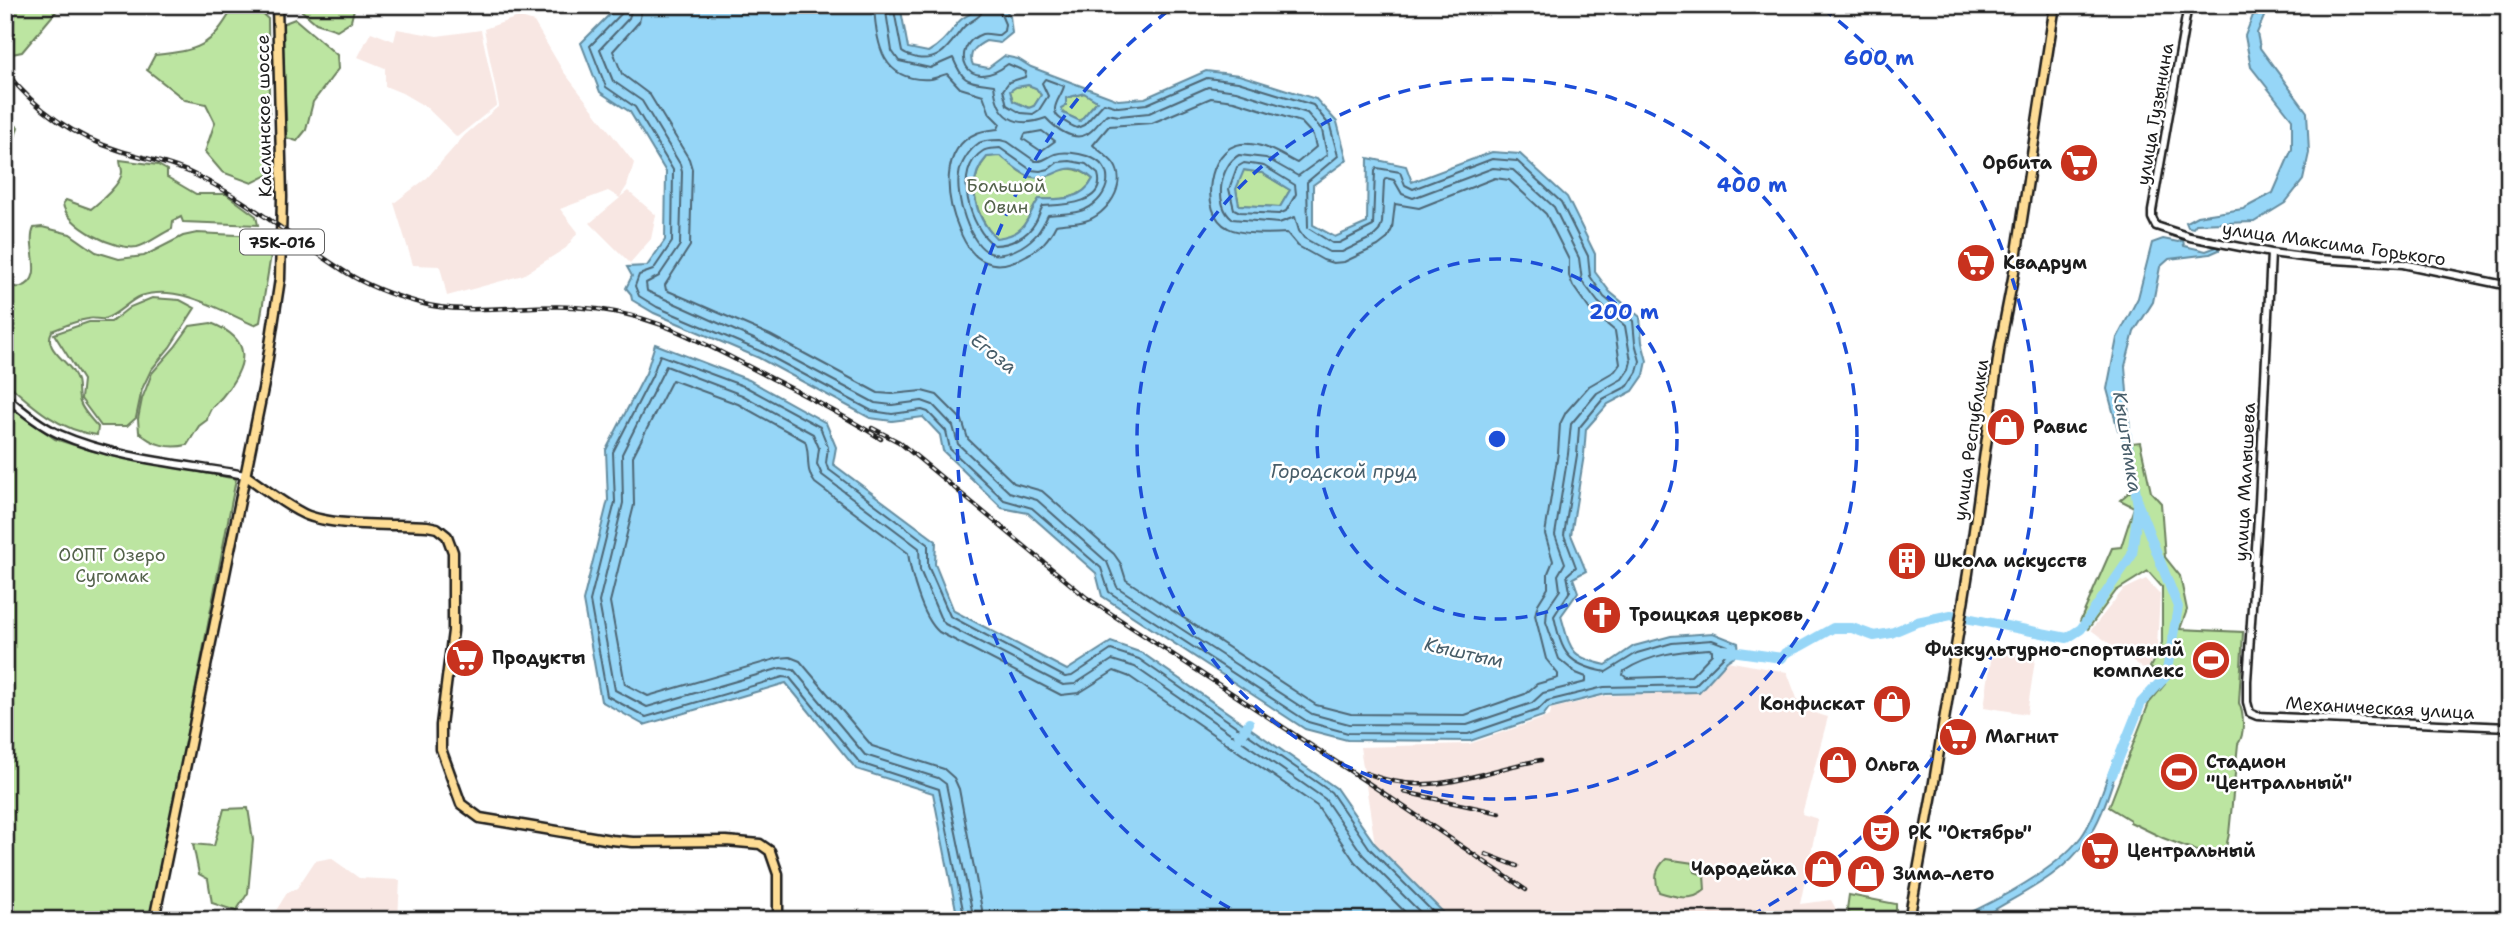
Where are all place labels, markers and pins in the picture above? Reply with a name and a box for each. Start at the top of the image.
supermarket icon: Орбита [2058,142,2100,184]
place label: Орбита [1982,151,2053,175]
supermarket icon: Квадрум [1955,242,1997,284]
place label: Квадрум [2003,251,2087,275]
shop icon: Равис [1985,406,2027,448]
place label: Равис [2033,415,2088,439]
centre of rings [1485,427,1509,451]
building icon: Школа искусств [1886,540,1928,582]
place label: Школа искусств [1934,549,2087,573]
church icon: Троицкая церковь [1581,594,1623,636]
place label: Троицкая церковь [1629,603,1803,627]
supermarket icon: Продукты [444,637,486,679]
place label: Физкультурно-спортивный комплекс [1925,638,2184,683]
sports icon: Физкультурно-спортивный комплекс [2190,639,2232,681]
place label: Продукты [492,646,586,670]
shop icon: Конфискат [1871,683,1913,725]
place label: Конфискат [1760,692,1865,716]
supermarket icon: Магнит [1937,716,1979,758]
place label: Магнит [1985,725,2059,749]
shop icon: Ольга [1817,744,1859,786]
place label: Стадион "Центральный" [2206,750,2352,795]
sports icon: Стадион "Центральный" [2158,751,2200,793]
place label: Ольга [1865,753,1920,777]
theatre icon: РК "Октябрь" [1860,812,1902,854]
place label: РК "Октябрь" [1908,821,2032,845]
supermarket icon: Центральный [2079,830,2121,872]
place label: Центральный [2127,839,2256,863]
shop icon: Чародейка [1802,848,1844,890]
shop icon: Зима-лето [1845,853,1887,895]
place label: Чародейка [1691,857,1797,881]
place label: Зима-лето [1893,862,1994,886]

